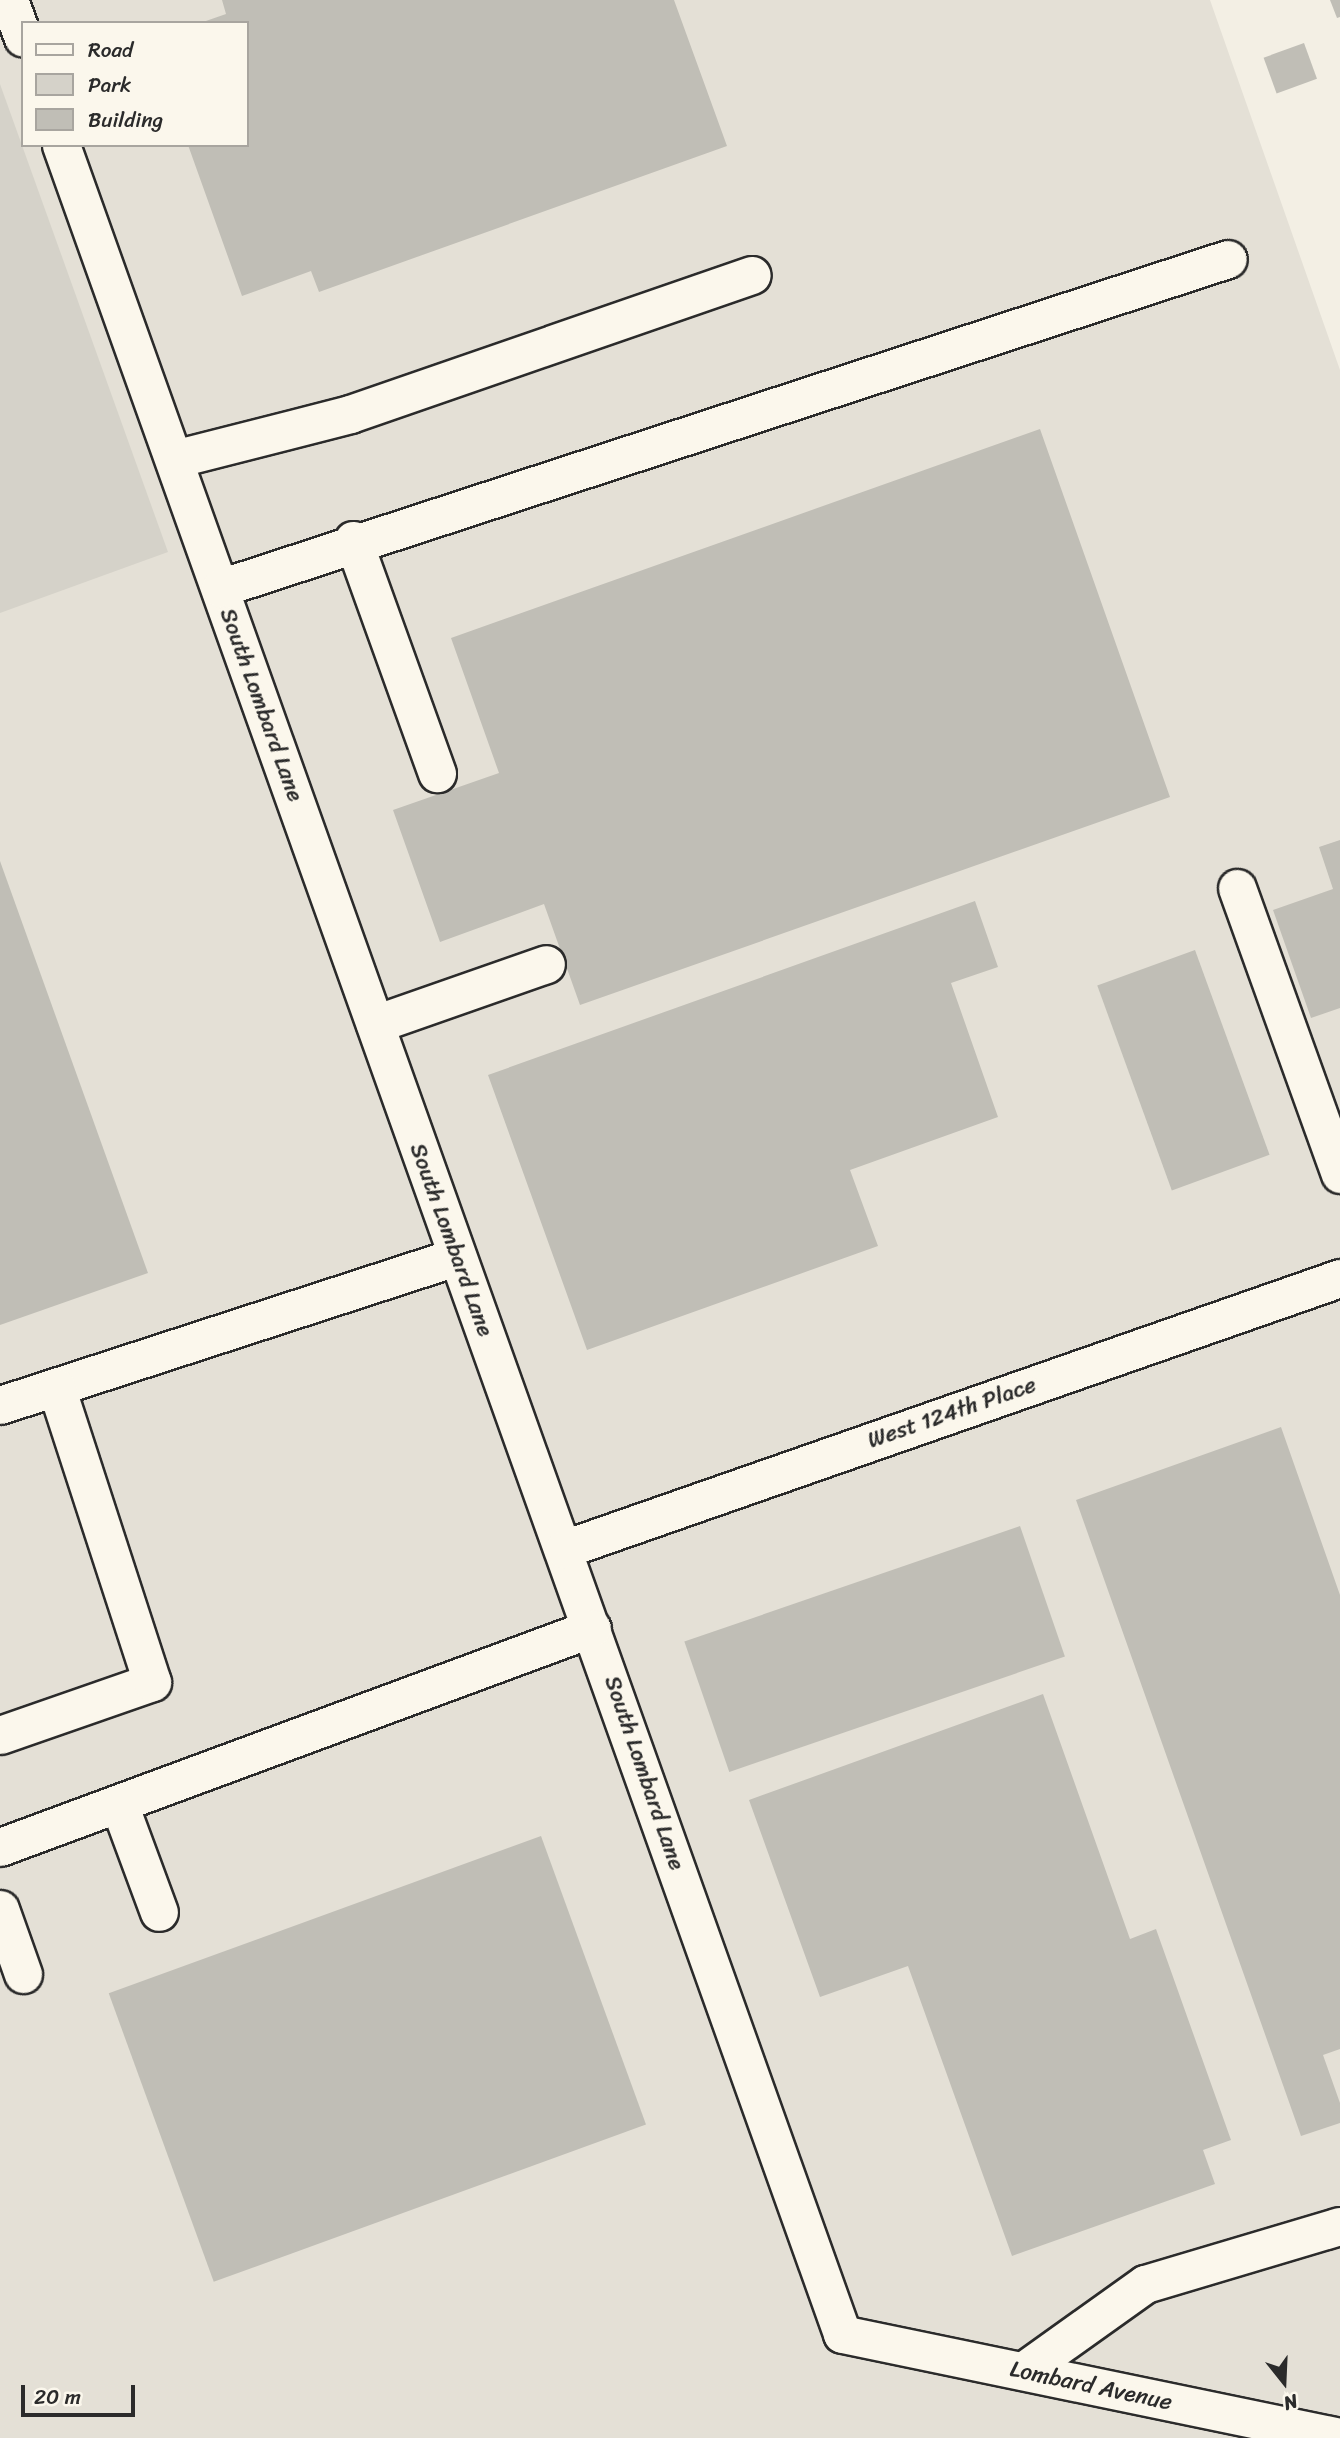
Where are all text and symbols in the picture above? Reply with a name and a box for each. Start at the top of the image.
legend [21,21,248,147]
text: Road [88,31,133,69]
text: Park [88,66,131,104]
text: Building [88,101,163,139]
street label: South Lombard Lane [213,604,309,806]
street label: South Lombard Lane [403,1139,499,1341]
street label: West 124th Place [864,1371,1040,1455]
street label: South Lombard Lane [598,1672,690,1874]
north arrow [1249,2347,1319,2417]
street label: Lombard Avenue [1008,2355,1174,2417]
scale bar [24,2372,138,2416]
text: 20 m [34,2378,81,2416]
text: N [1279,2385,1302,2420]

